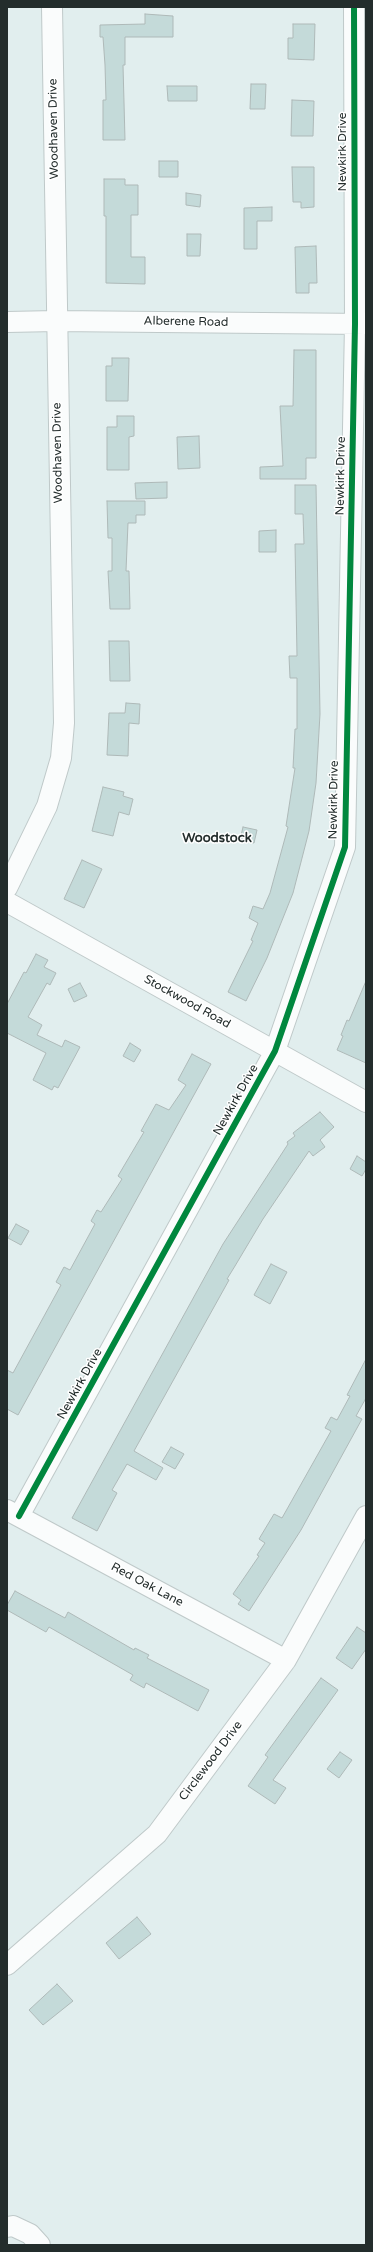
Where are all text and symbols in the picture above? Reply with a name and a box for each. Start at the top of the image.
street label: Woodhaven Drive [46,79,62,179]
street label: Newkirk Drive [336,112,350,192]
street label: Alberene Road [143,314,229,330]
street label: Woodhaven Drive [50,403,66,503]
street label: Newkirk Drive [333,436,349,516]
street label: Newkirk Drive [326,760,342,840]
district label: Woodstock [182,831,252,847]
street label: Stockwood Road [141,972,233,1032]
street label: Newkirk Drive [211,1062,261,1138]
street label: Newkirk Drive [55,1346,105,1422]
street label: Red Oak Lane [108,1560,186,1610]
street label: Circlewood Drive [176,1718,246,1804]

